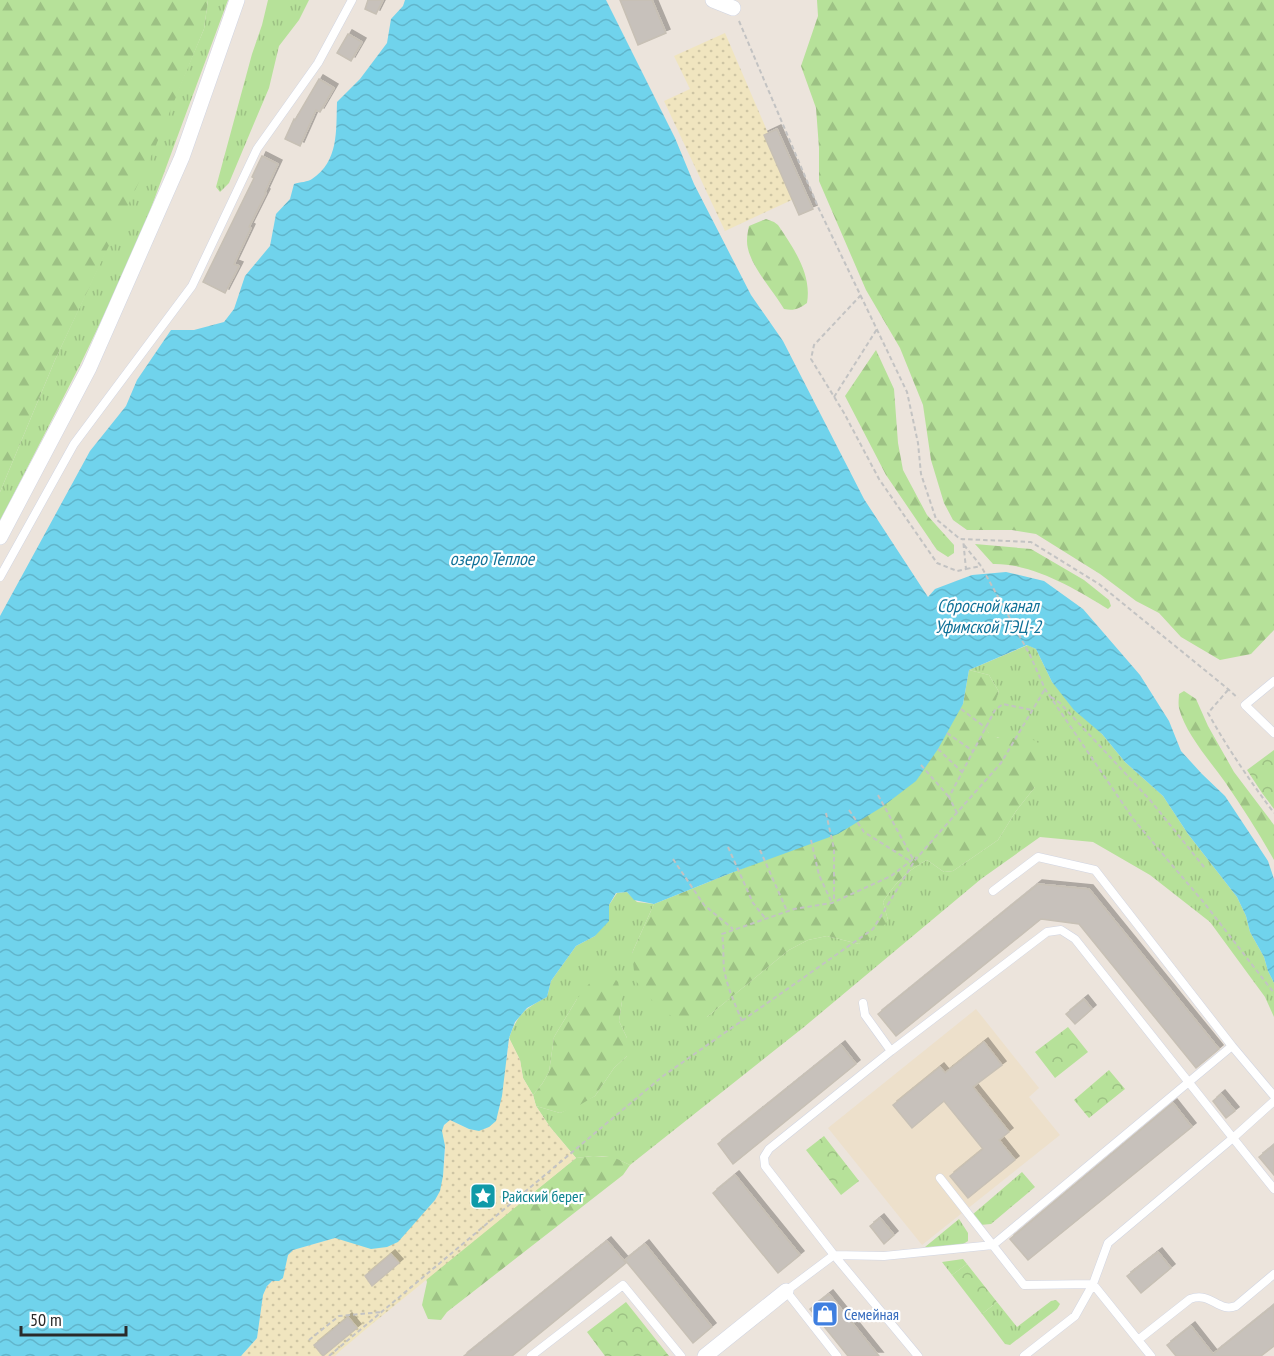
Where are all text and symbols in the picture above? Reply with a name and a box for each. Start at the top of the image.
water label: озеро Теплое [450,547,536,570]
water label: Сбросной канал Уфимской ТЭЦ-2 [935,594,1043,638]
place icon: Райский берег [468,1181,498,1211]
place label: Райский берег [502,1186,584,1206]
scale bar [21,1299,126,1337]
shop icon: Семейная [810,1299,840,1329]
place label: Семейная [844,1304,899,1324]
text: 50 m [30,1308,62,1331]

